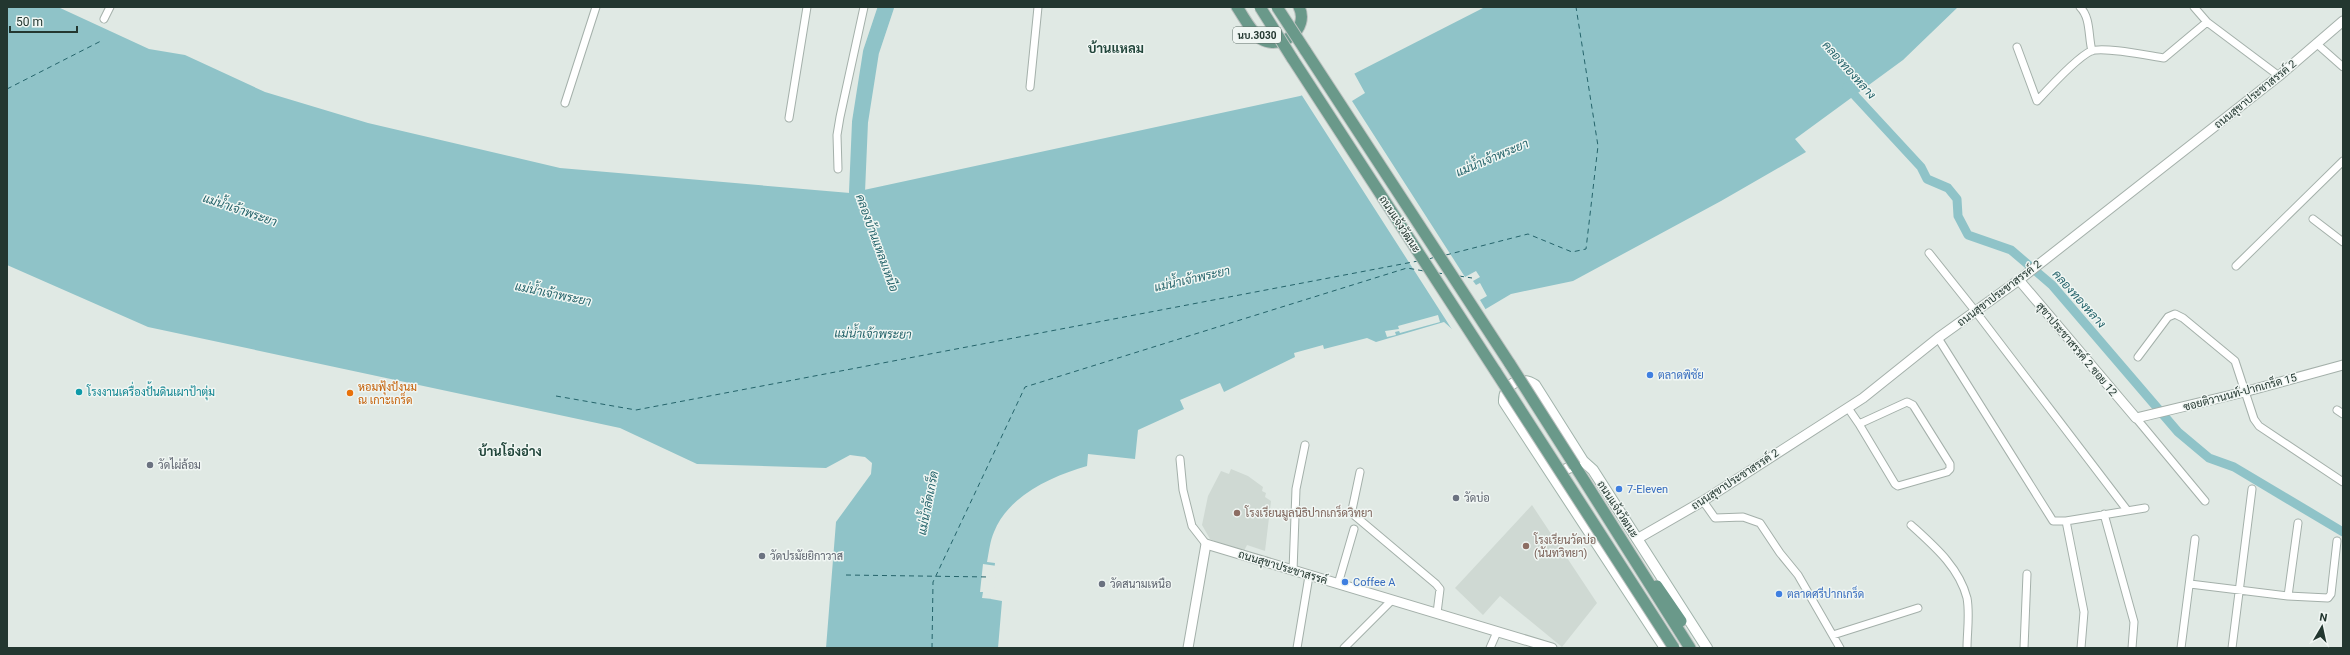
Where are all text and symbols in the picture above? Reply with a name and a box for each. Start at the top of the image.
scale bar [10,8,77,34]
text: 50 m [16,15,43,29]
road number: นบ.3030 [1233,27,1281,43]
water label: คลองทองหลาง [1819,38,1879,102]
district label: บ้านแหลม [1088,40,1144,56]
street label: ถนนสุขาประชาสรรค์ 2 [2210,56,2300,133]
water label: แม่น้ำเจ้าพระยา [1452,133,1531,180]
water label: แม่น้ำเจ้าพระยา [201,187,280,229]
water label: คลองบ้านแหลมเหนือ [853,192,902,294]
street label: ถนนแจ้งวัฒนะ [1376,193,1424,255]
street label: ถนนสุขาประชาสรรค์ 2 [1954,256,2045,331]
water label: แม่น้ำเจ้าพระยา [1152,260,1232,295]
water label: คลองทองหลาง [2049,267,2109,331]
water label: แม่น้ำเจ้าพระยา [514,275,593,309]
street label: สุขาประชาสรรค์ 2 ซอย 12 [2032,298,2121,400]
water label: แม่น้ำเจ้าพระยา [834,322,912,342]
place label: ตลาดพิชัย [1658,368,1704,382]
street label: ซอยติวานนท์-ปากเกร็ด 15 [2181,368,2298,414]
marker: ตลาดพิชัย [1645,370,1655,380]
place label: หอมฟุ้งปังนม ณ เกาะเกร็ด [358,380,417,407]
place label: โรงงานเครื่องปั้นดินเผาป้าตุ่ม [86,381,215,401]
marker: โรงงานเครื่องปั้นดินเผาป้าตุ่ม [74,387,84,397]
marker: หอมฟุ้งปังนม ณ เกาะเกร็ด [345,388,355,398]
district label: บ้านโอ่งอ่าง [478,442,542,459]
street label: ถนนสุขาประชาสรรค์ 2 [1688,445,1783,514]
place label: วัดไผ่ล้อม [158,457,201,472]
marker: วัดไผ่ล้อม [145,460,155,470]
water label: แม่น้ำลัดเกร็ด [911,469,941,536]
street label: ถนนแจ้งวัฒนะ [1594,478,1642,540]
place label: 7-Eleven [1627,483,1668,496]
marker: 7-Eleven [1614,484,1624,494]
place label: วัดบ่อ [1464,491,1490,505]
marker: วัดบ่อ [1451,493,1461,503]
place label: โรงเรียนมูลนิธิปากเกร็ดวิทยา [1244,504,1373,521]
marker: โรงเรียนมูลนิธิปากเกร็ดวิทยา [1232,508,1242,518]
place label: โรงเรียนวัดบ่อ (นันทวิทยา) [1533,532,1596,560]
marker: โรงเรียนวัดบ่อ (นันทวิทยา) [1521,541,1531,551]
street label: ถนนสุขาประชาสรรค์ [1236,546,1330,589]
place label: วัดปรมัยยิกาวาส [770,549,843,563]
marker: วัดปรมัยยิกาวาส [757,551,767,561]
place label: Coffee A [1353,576,1396,589]
place label: วัดสนามเหนือ [1110,577,1172,591]
marker: Coffee A [1340,577,1350,587]
marker: วัดสนามเหนือ [1097,579,1107,589]
place label: ตลาดศรีปากเกร็ด [1787,585,1864,601]
marker: ตลาดศรีปากเกร็ด [1774,589,1784,599]
north arrow [2302,607,2342,647]
text: N [2319,611,2329,625]

